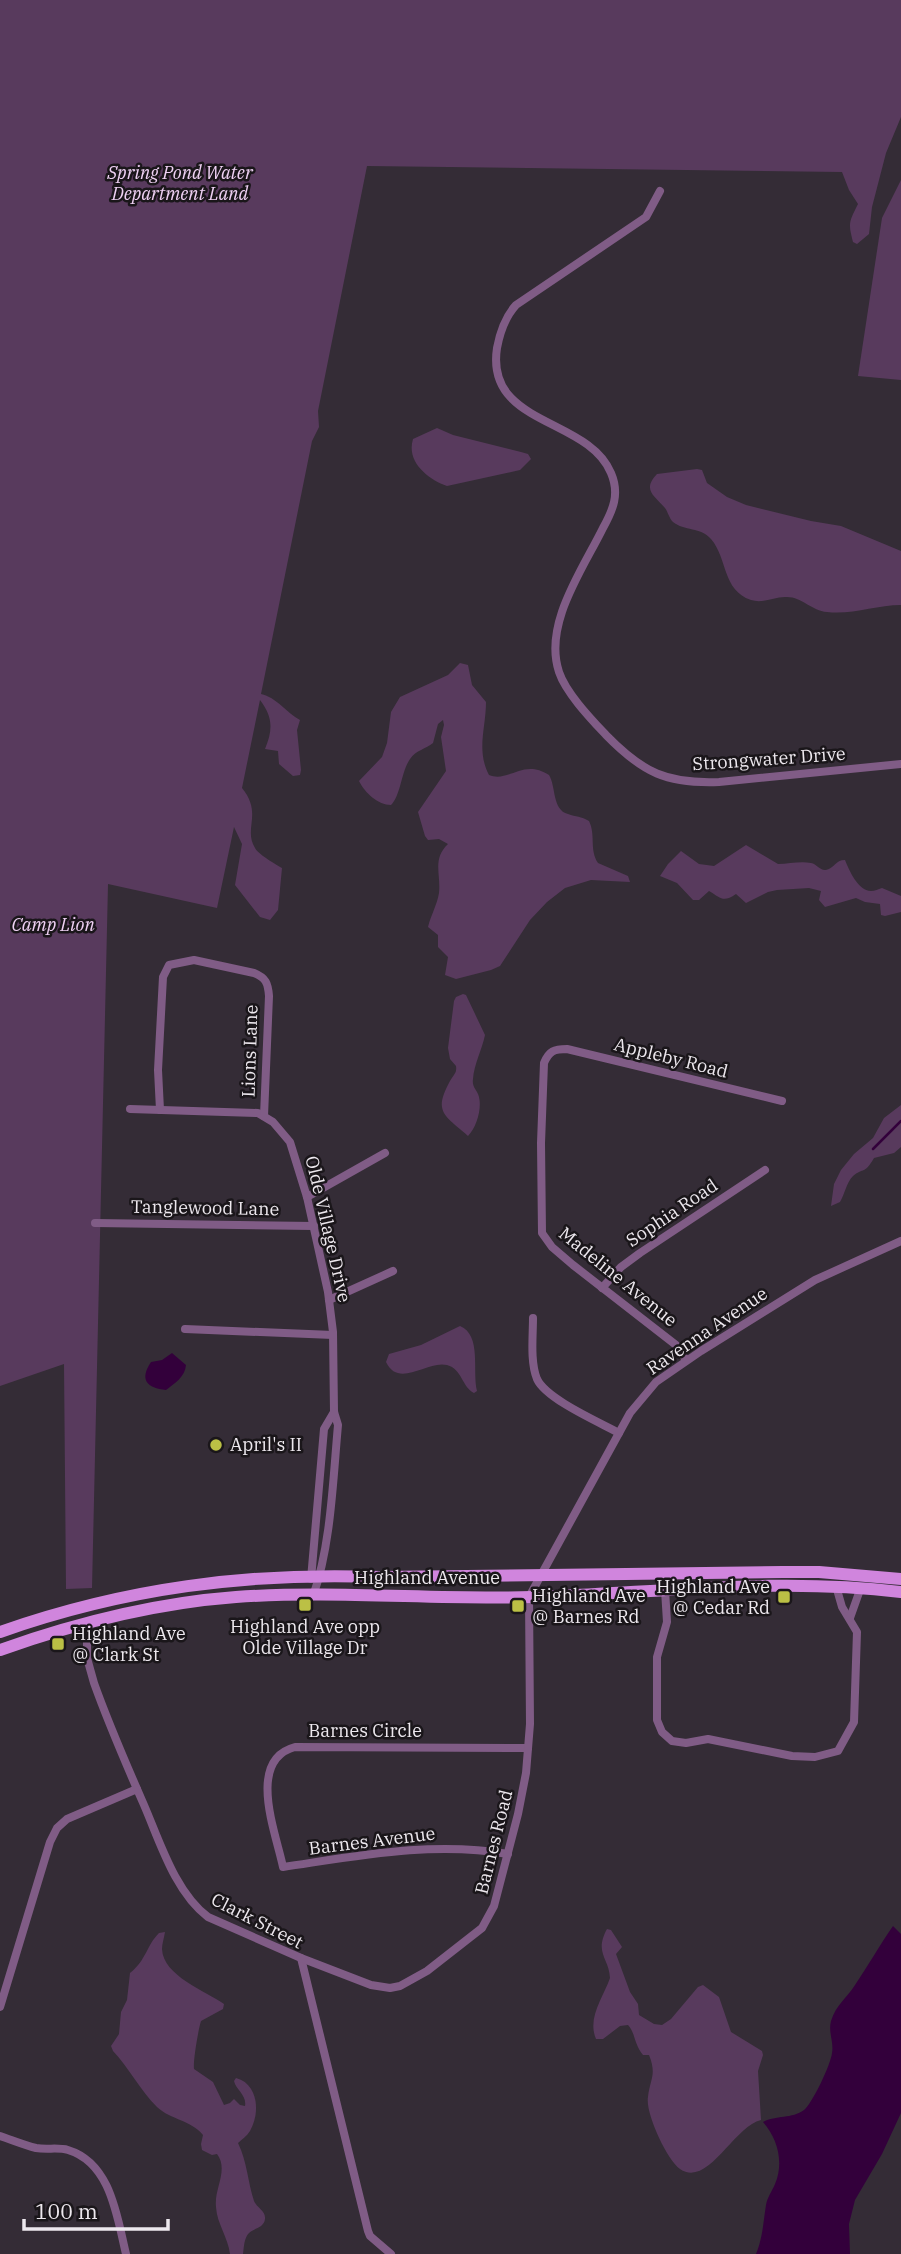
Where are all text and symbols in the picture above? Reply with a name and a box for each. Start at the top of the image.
park label: Spring Pond Water Department Land [106,161,254,205]
street label: Strongwater Drive [692,742,846,775]
park label: Camp Lion [11,913,95,936]
street label: Lions Lane [236,1004,263,1098]
street label: Appleby Road [612,1032,731,1083]
street label: Olde Village Drive [300,1153,357,1304]
street label: Sophia Road [622,1173,722,1252]
street label: Tanglewood Lane [131,1195,279,1220]
street label: Madeline Avenue [554,1222,682,1331]
street label: Ravenna Avenue [642,1282,772,1380]
place label: April's II [230,1433,302,1456]
marker: April's II [208,1437,224,1453]
street label: Highland Avenue [354,1566,500,1589]
place label: Highland Ave @ Cedar Rd [656,1575,770,1619]
place label: Highland Ave @ Barnes Rd [532,1584,646,1628]
marker: Highland Ave @ Cedar Rd [776,1589,792,1605]
marker: Highland Ave opp Olde Village Dr [297,1597,313,1613]
marker: Highland Ave @ Barnes Rd [510,1598,526,1614]
place label: Highland Ave opp Olde Village Dr [230,1615,380,1659]
place label: Highland Ave @ Clark St [72,1622,186,1666]
marker: Highland Ave @ Clark St [50,1636,66,1652]
street label: Barnes Circle [308,1719,422,1742]
street label: Barnes Road [469,1787,518,1897]
street label: Barnes Avenue [307,1821,436,1860]
street label: Clark Street [207,1888,307,1954]
scale bar [24,2188,168,2232]
text: 100 m [35,2197,98,2225]

